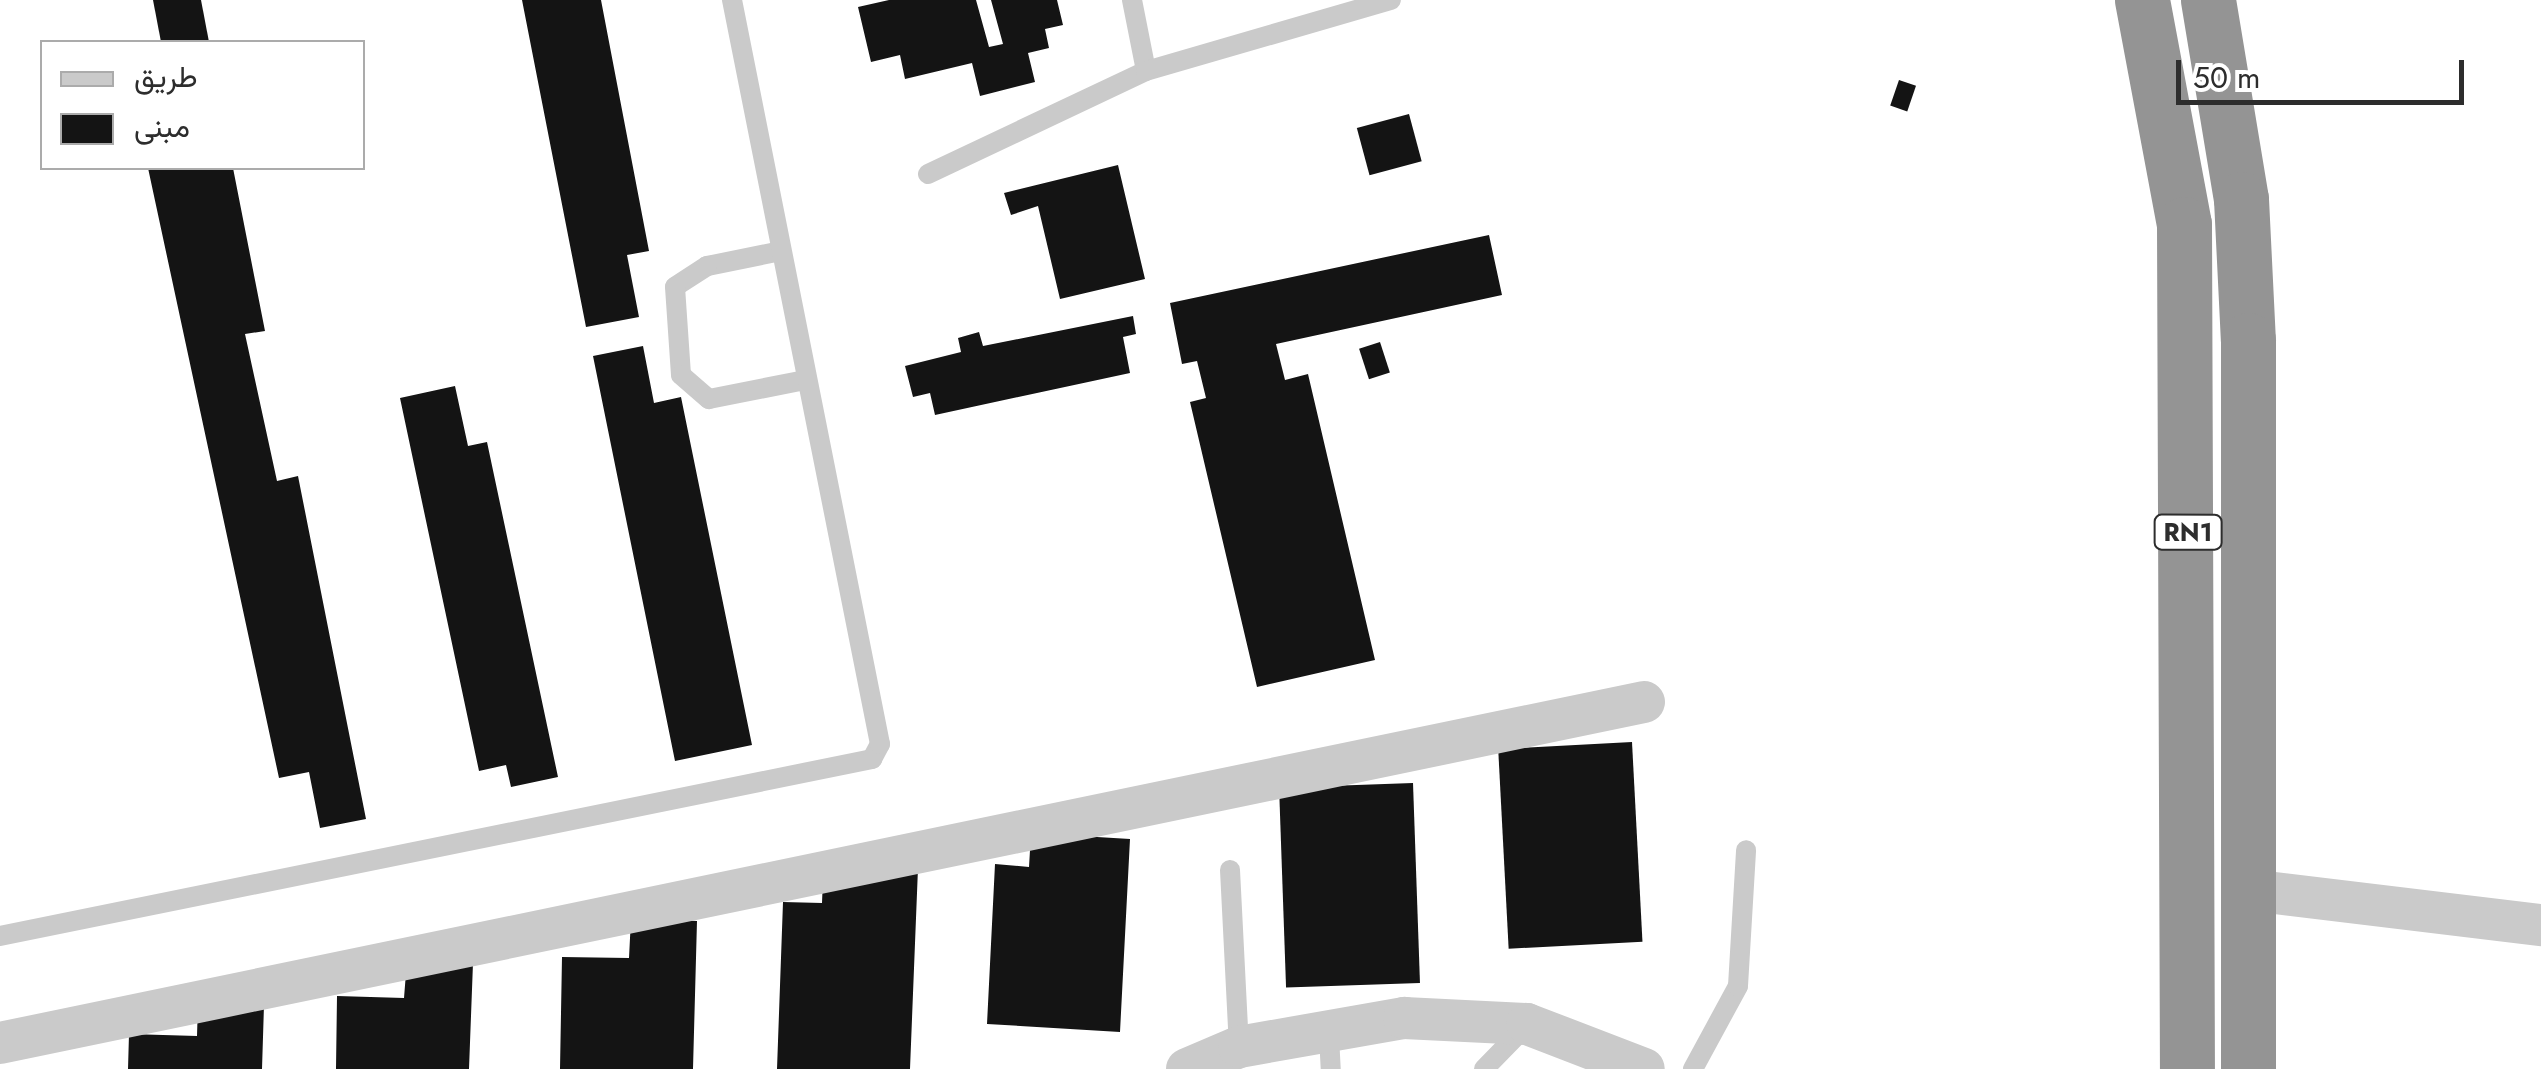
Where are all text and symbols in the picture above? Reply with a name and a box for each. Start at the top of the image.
legend [40,40,365,170]
scale bar [2181,40,2468,102]
text: طريق [134,55,198,98]
text: 50 m [2193,56,2260,99]
text: مبنى [134,105,190,148]
road number: RN1 [2153,512,2223,552]

